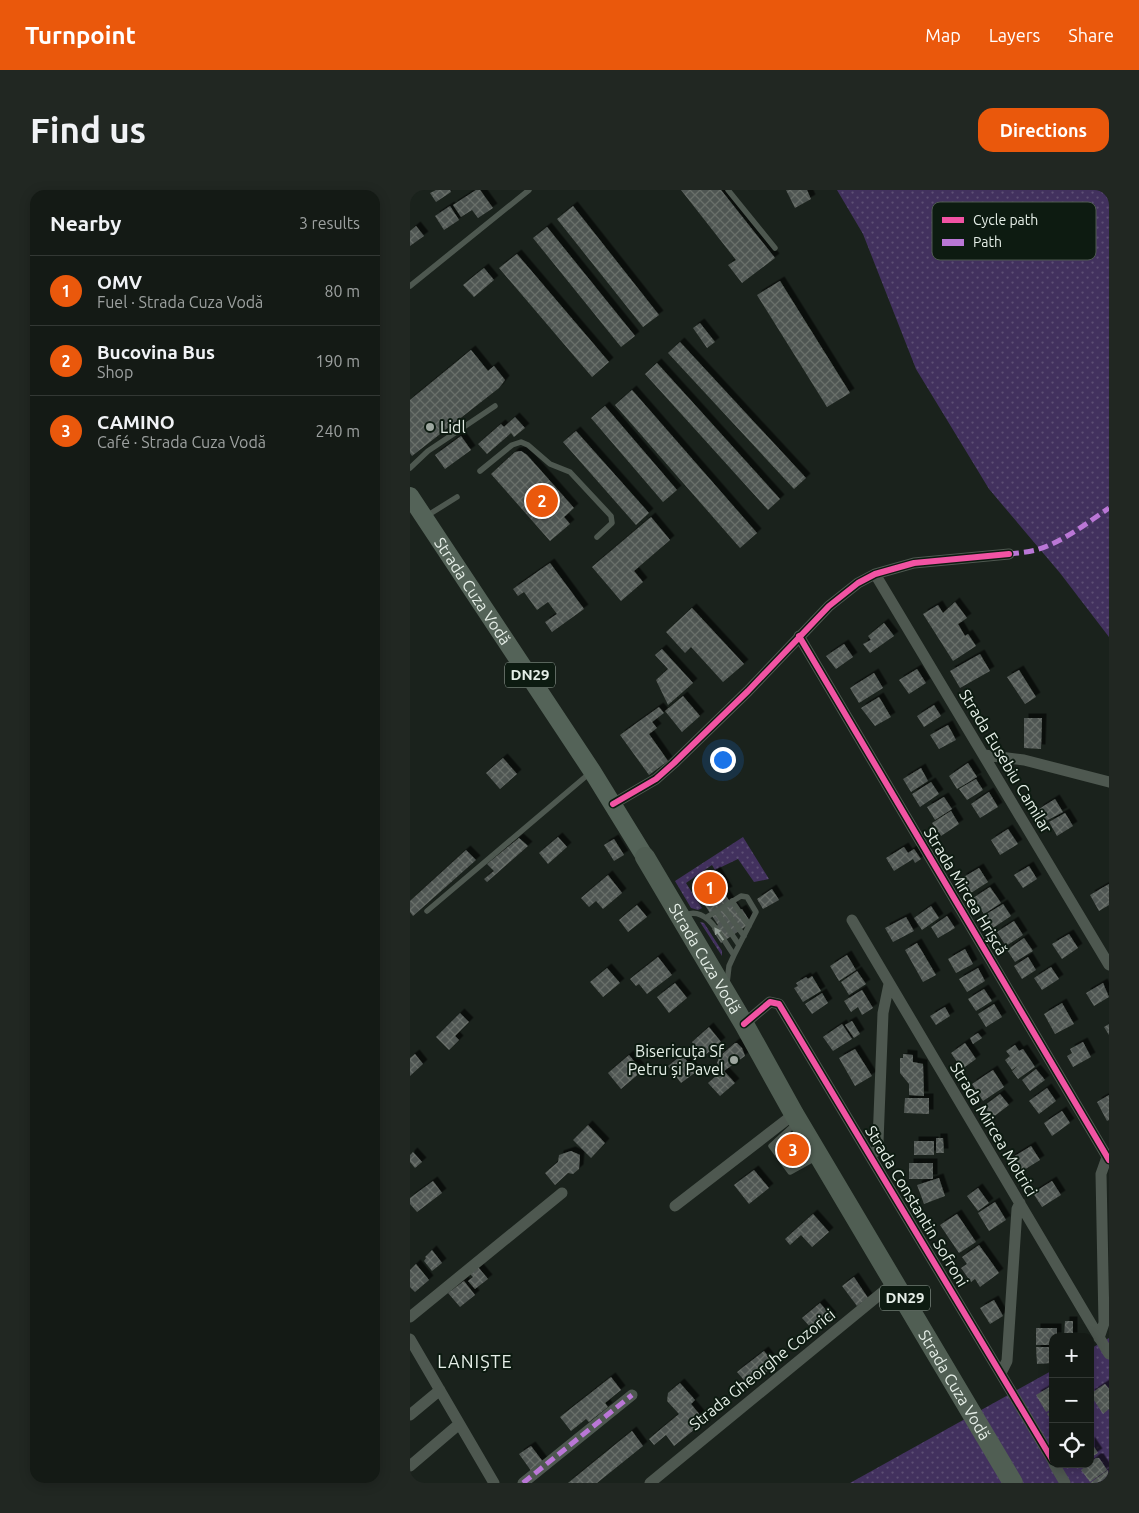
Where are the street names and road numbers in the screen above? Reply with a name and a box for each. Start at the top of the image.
street label: Strada Cuza Vodă [431,534,515,648]
road number: DN29 [505,662,555,688]
street label: Strada Eusebiu Camilar [956,686,1056,836]
street label: Strada Mircea Hrișcă [921,824,1011,958]
street label: Strada Cuza Vodă [666,900,745,1017]
street label: Strada Mircea Motrici [947,1059,1041,1199]
street label: Strada Constantin Sofroni [862,1122,972,1290]
road number: DN29 [880,1286,930,1310]
street label: Strada Gheorghe Cozorici [686,1305,838,1433]
street label: Strada Cuza Vodă [915,1327,994,1443]

